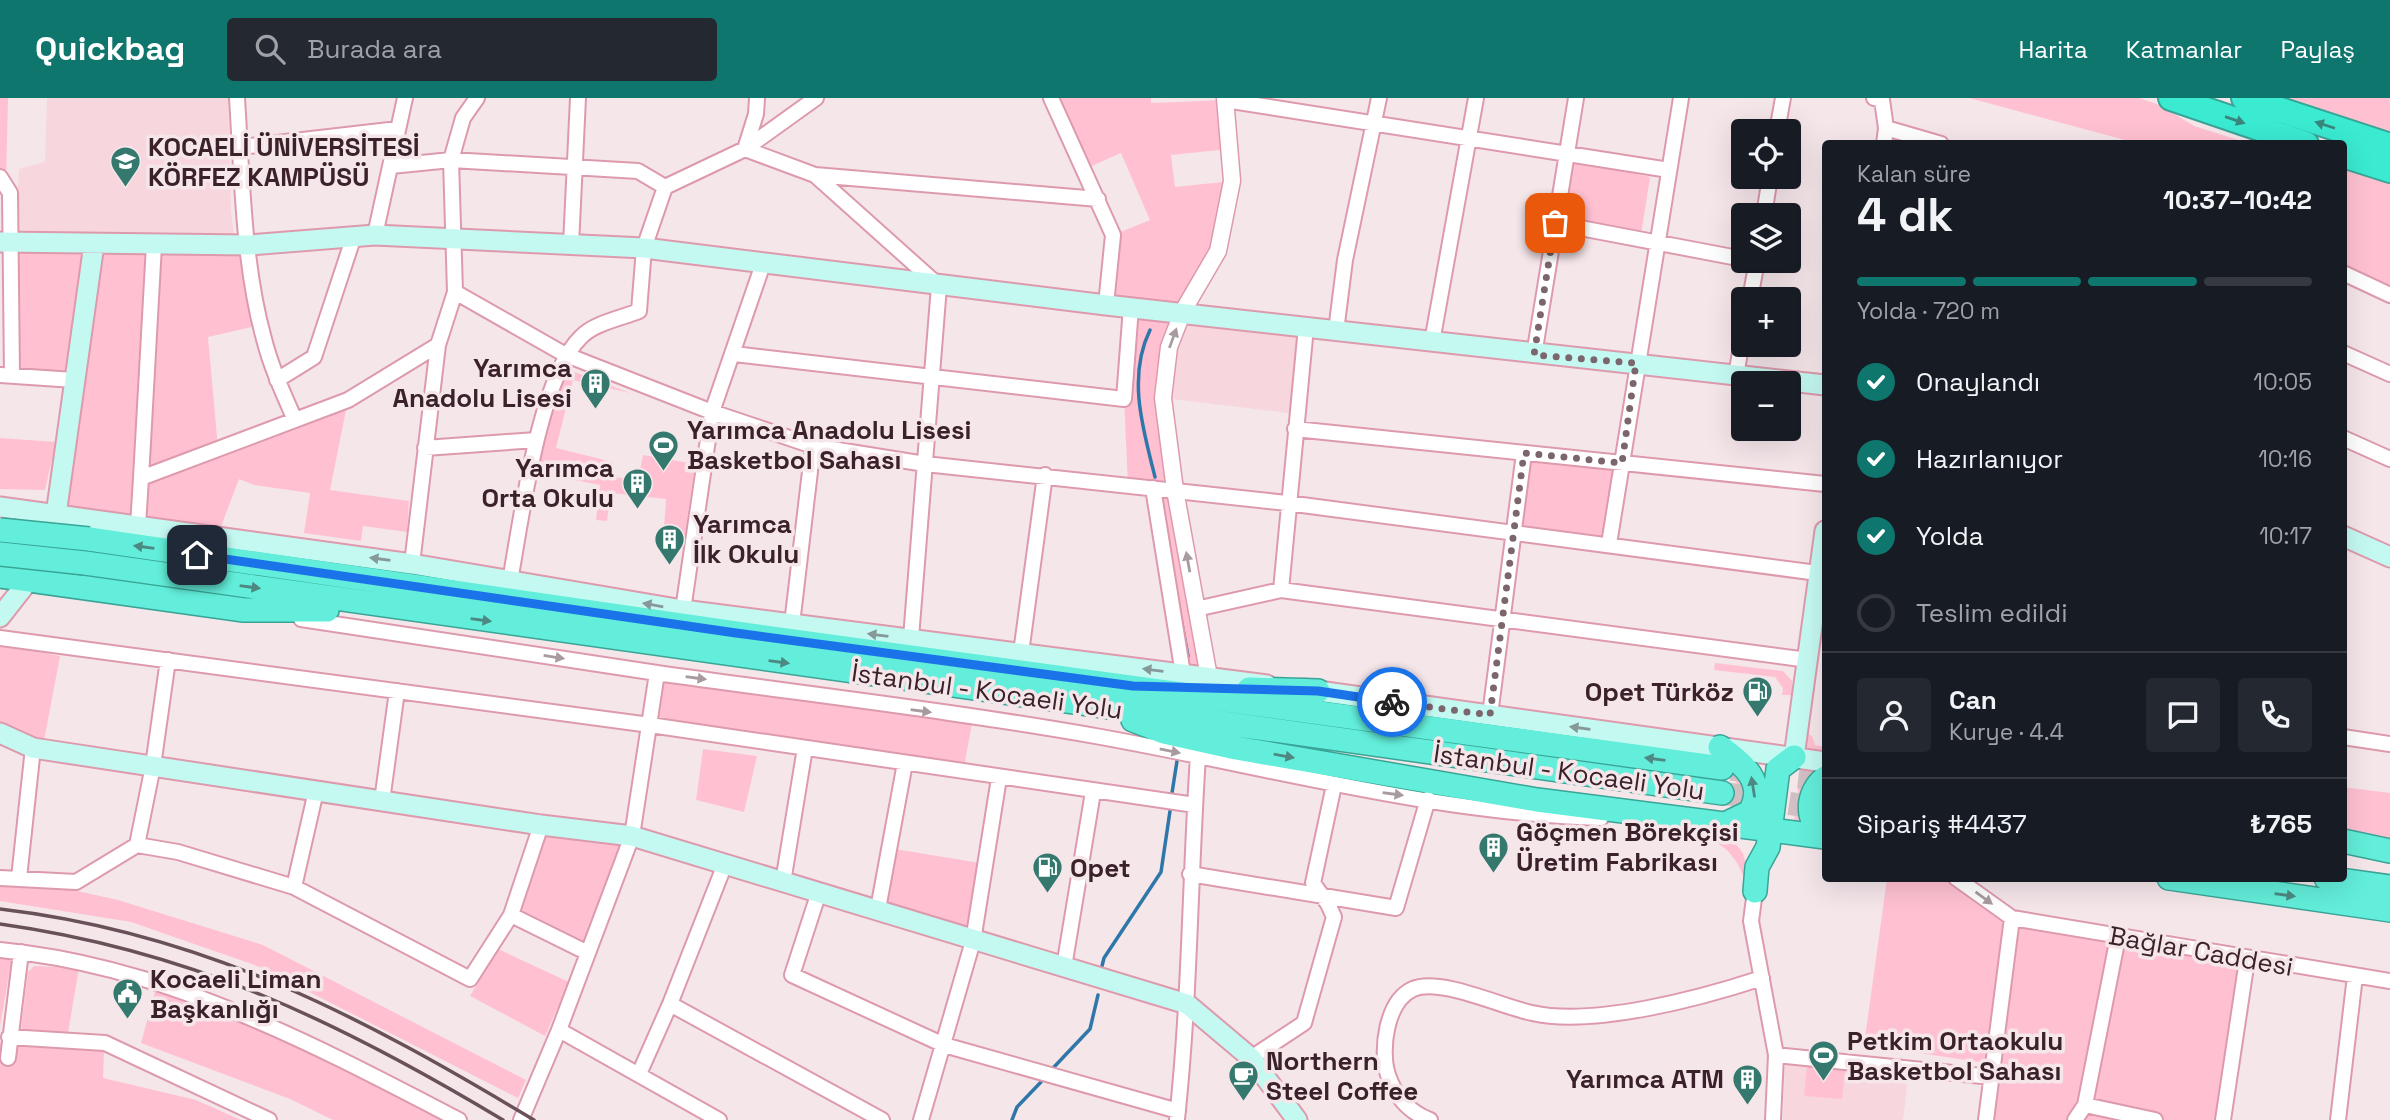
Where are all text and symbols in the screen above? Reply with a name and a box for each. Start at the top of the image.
search box [227,18,717,81]
text: Quickbag [35,28,185,70]
icon: search [251,30,289,68]
text: Burada ara [307,32,442,66]
text: Harita [2019,34,2088,65]
text: Katmanlar [2126,34,2242,65]
text: Paylaş [2280,34,2355,65]
one-way arrow [2225,115,2246,126]
map controls [1731,119,1801,441]
button: locate [1731,119,1801,189]
one-way arrow [2315,119,2336,130]
place label: KOCAELİ ÜNİVERSİTESİ KÖRFEZ KAMPÜSÜ [148,130,420,194]
school or university icon: KOCAELİ ÜNİVERSİTESİ KÖRFEZ KAMPÜSÜ [108,145,142,189]
text: Kalan süre [1857,159,1971,189]
text: 10:37–10:42 [2163,183,2312,217]
text: 4 dk [1857,186,1953,244]
pin [1525,193,1585,253]
button: layers [1731,203,1801,273]
icon: bag [1536,204,1574,242]
button: + [1731,287,1801,357]
text: Yolda · 720 m [1857,296,2000,326]
one-way arrow [1168,327,1179,348]
place label: Yarımca Anadolu Lisesi [393,351,572,415]
icon: check [1857,363,1895,401]
text: Onaylandı [1916,365,2040,399]
building icon: Yarımca Anadolu Lisesi [578,366,612,410]
text: 10:05 [2253,367,2312,397]
button: − [1731,371,1801,441]
place label: Yarımca Anadolu Lisesi Basketbol Sahası [687,413,972,477]
sports icon: Yarımca Anadolu Lisesi Basketbol Sahası [647,428,681,472]
icon: check [1857,440,1895,478]
text: Hazırlanıyor [1916,442,2063,476]
text: 10:16 [2258,444,2312,474]
place label: Yarımca Orta Okulu [481,451,614,515]
building icon: Yarımca Orta Okulu [620,466,654,510]
place label: Yarımca İlk Okulu [693,507,799,571]
icon: check [1857,517,1895,555]
text: Yolda [1916,519,1984,553]
text: 10:17 [2259,521,2312,551]
building icon: Yarımca İlk Okulu [653,522,687,566]
pin [167,525,227,585]
icon: home [178,536,216,574]
one-way arrow [133,542,155,553]
one-way arrow [1182,551,1193,573]
one-way arrow [369,554,391,565]
one-way arrow [239,582,261,593]
text: Teslim edildi [1916,596,2068,630]
one-way arrow [642,599,664,610]
one-way arrow [471,614,493,625]
one-way arrow [867,629,889,640]
one-way arrow [543,652,565,663]
street label: İstanbul - Kocaeli Yolu [849,655,1125,727]
one-way arrow [769,657,791,668]
one-way arrow [1142,665,1164,676]
courier [1357,667,1427,737]
one-way arrow [685,673,707,684]
place label: Opet Türköz [1585,675,1734,709]
fuel station icon: Opet Türköz [1740,675,1774,719]
button: person [1857,678,1931,752]
button: chat [2146,678,2220,752]
button: phone [2238,678,2312,752]
icon: bike [1373,683,1411,721]
text: Can [1949,683,1997,717]
one-way arrow [910,705,932,716]
text: Kurye · 4.4 [1949,717,2064,747]
one-way arrow [1569,722,1591,733]
street label: İstanbul - Kocaeli Yolu [1431,736,1707,808]
one-way arrow [1159,745,1181,756]
one-way arrow [1273,751,1295,762]
one-way arrow [1644,753,1666,764]
one-way arrow [1747,776,1758,798]
one-way arrow [1382,789,1404,800]
text: Sipariş #4437 [1857,807,2027,841]
text: ₺765 [2250,807,2312,841]
place label: Göçmen Börekçisi Üretim Fabrikası [1516,815,1739,879]
building icon: Göçmen Börekçisi Üretim Fabrikası [1476,830,1510,874]
fuel station icon: Opet [1030,851,1064,895]
place label: Opet [1070,851,1131,885]
one-way arrow [2274,890,2296,901]
one-way arrow [1975,891,1993,905]
street label: Bağlar Caddesi [2106,918,2296,984]
place label: Kocaeli Liman Başkanlığı [150,962,322,1026]
public building icon: Kocaeli Liman Başkanlığı [110,977,144,1021]
place label: Petkim Ortaokulu Basketbol Sahası [1847,1024,2063,1088]
sports icon: Petkim Ortaokulu Basketbol Sahası [1807,1039,1841,1083]
place label: Northern Steel Coffee [1266,1044,1418,1108]
cafe icon: Northern Steel Coffee [1226,1059,1260,1103]
place label: Yarımca ATM [1566,1062,1724,1096]
building icon: Yarımca ATM [1730,1062,1764,1106]

